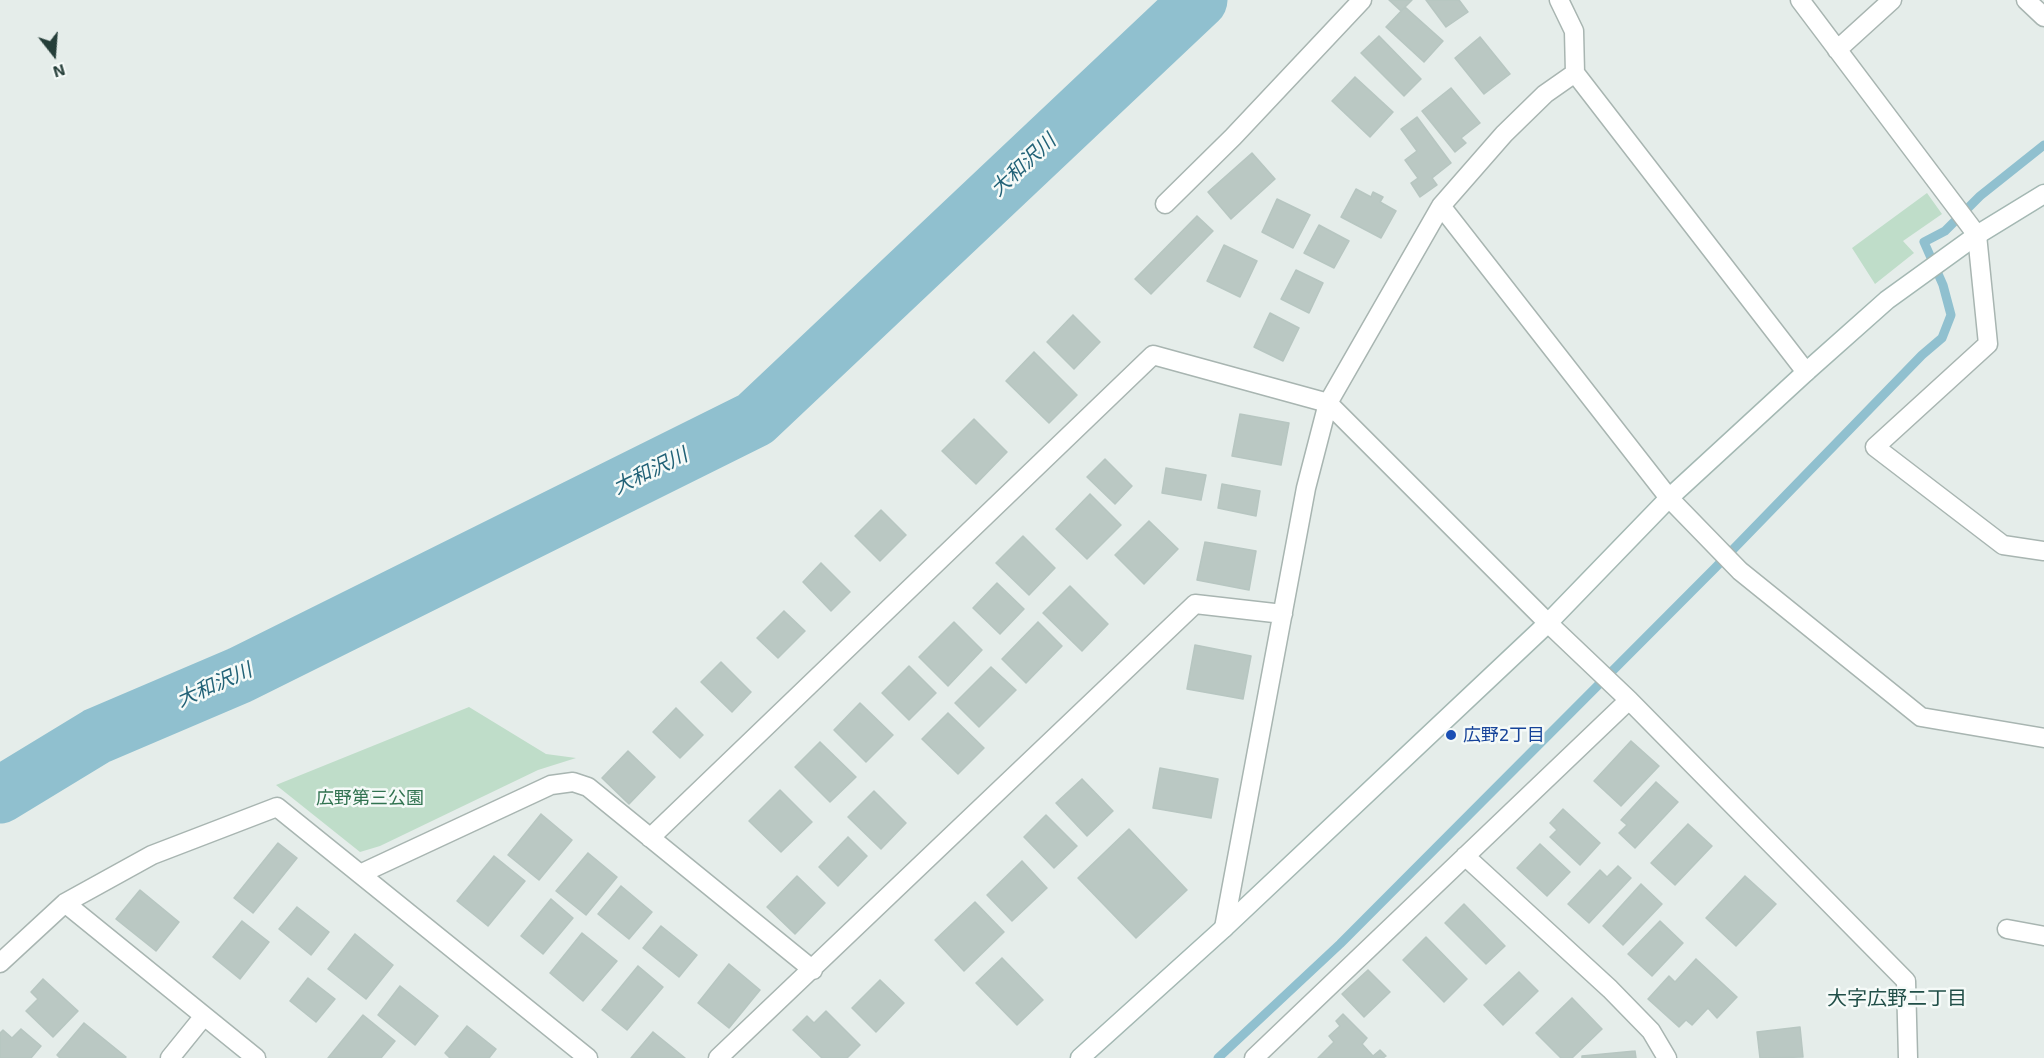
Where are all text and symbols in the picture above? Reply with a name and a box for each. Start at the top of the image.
north arrow [24,24,84,84]
text: N [51,61,68,82]
water label: 大和沢川 [986,129,1060,201]
water label: 大和沢川 [609,443,691,499]
water label: 大和沢川 [173,658,255,712]
place label: 広野2丁目 [1463,724,1545,746]
marker: 広野2丁目 [1444,728,1458,742]
park label: 広野第三公園 [316,787,424,809]
district label: 大字広野二丁目 [1827,986,1967,1010]

